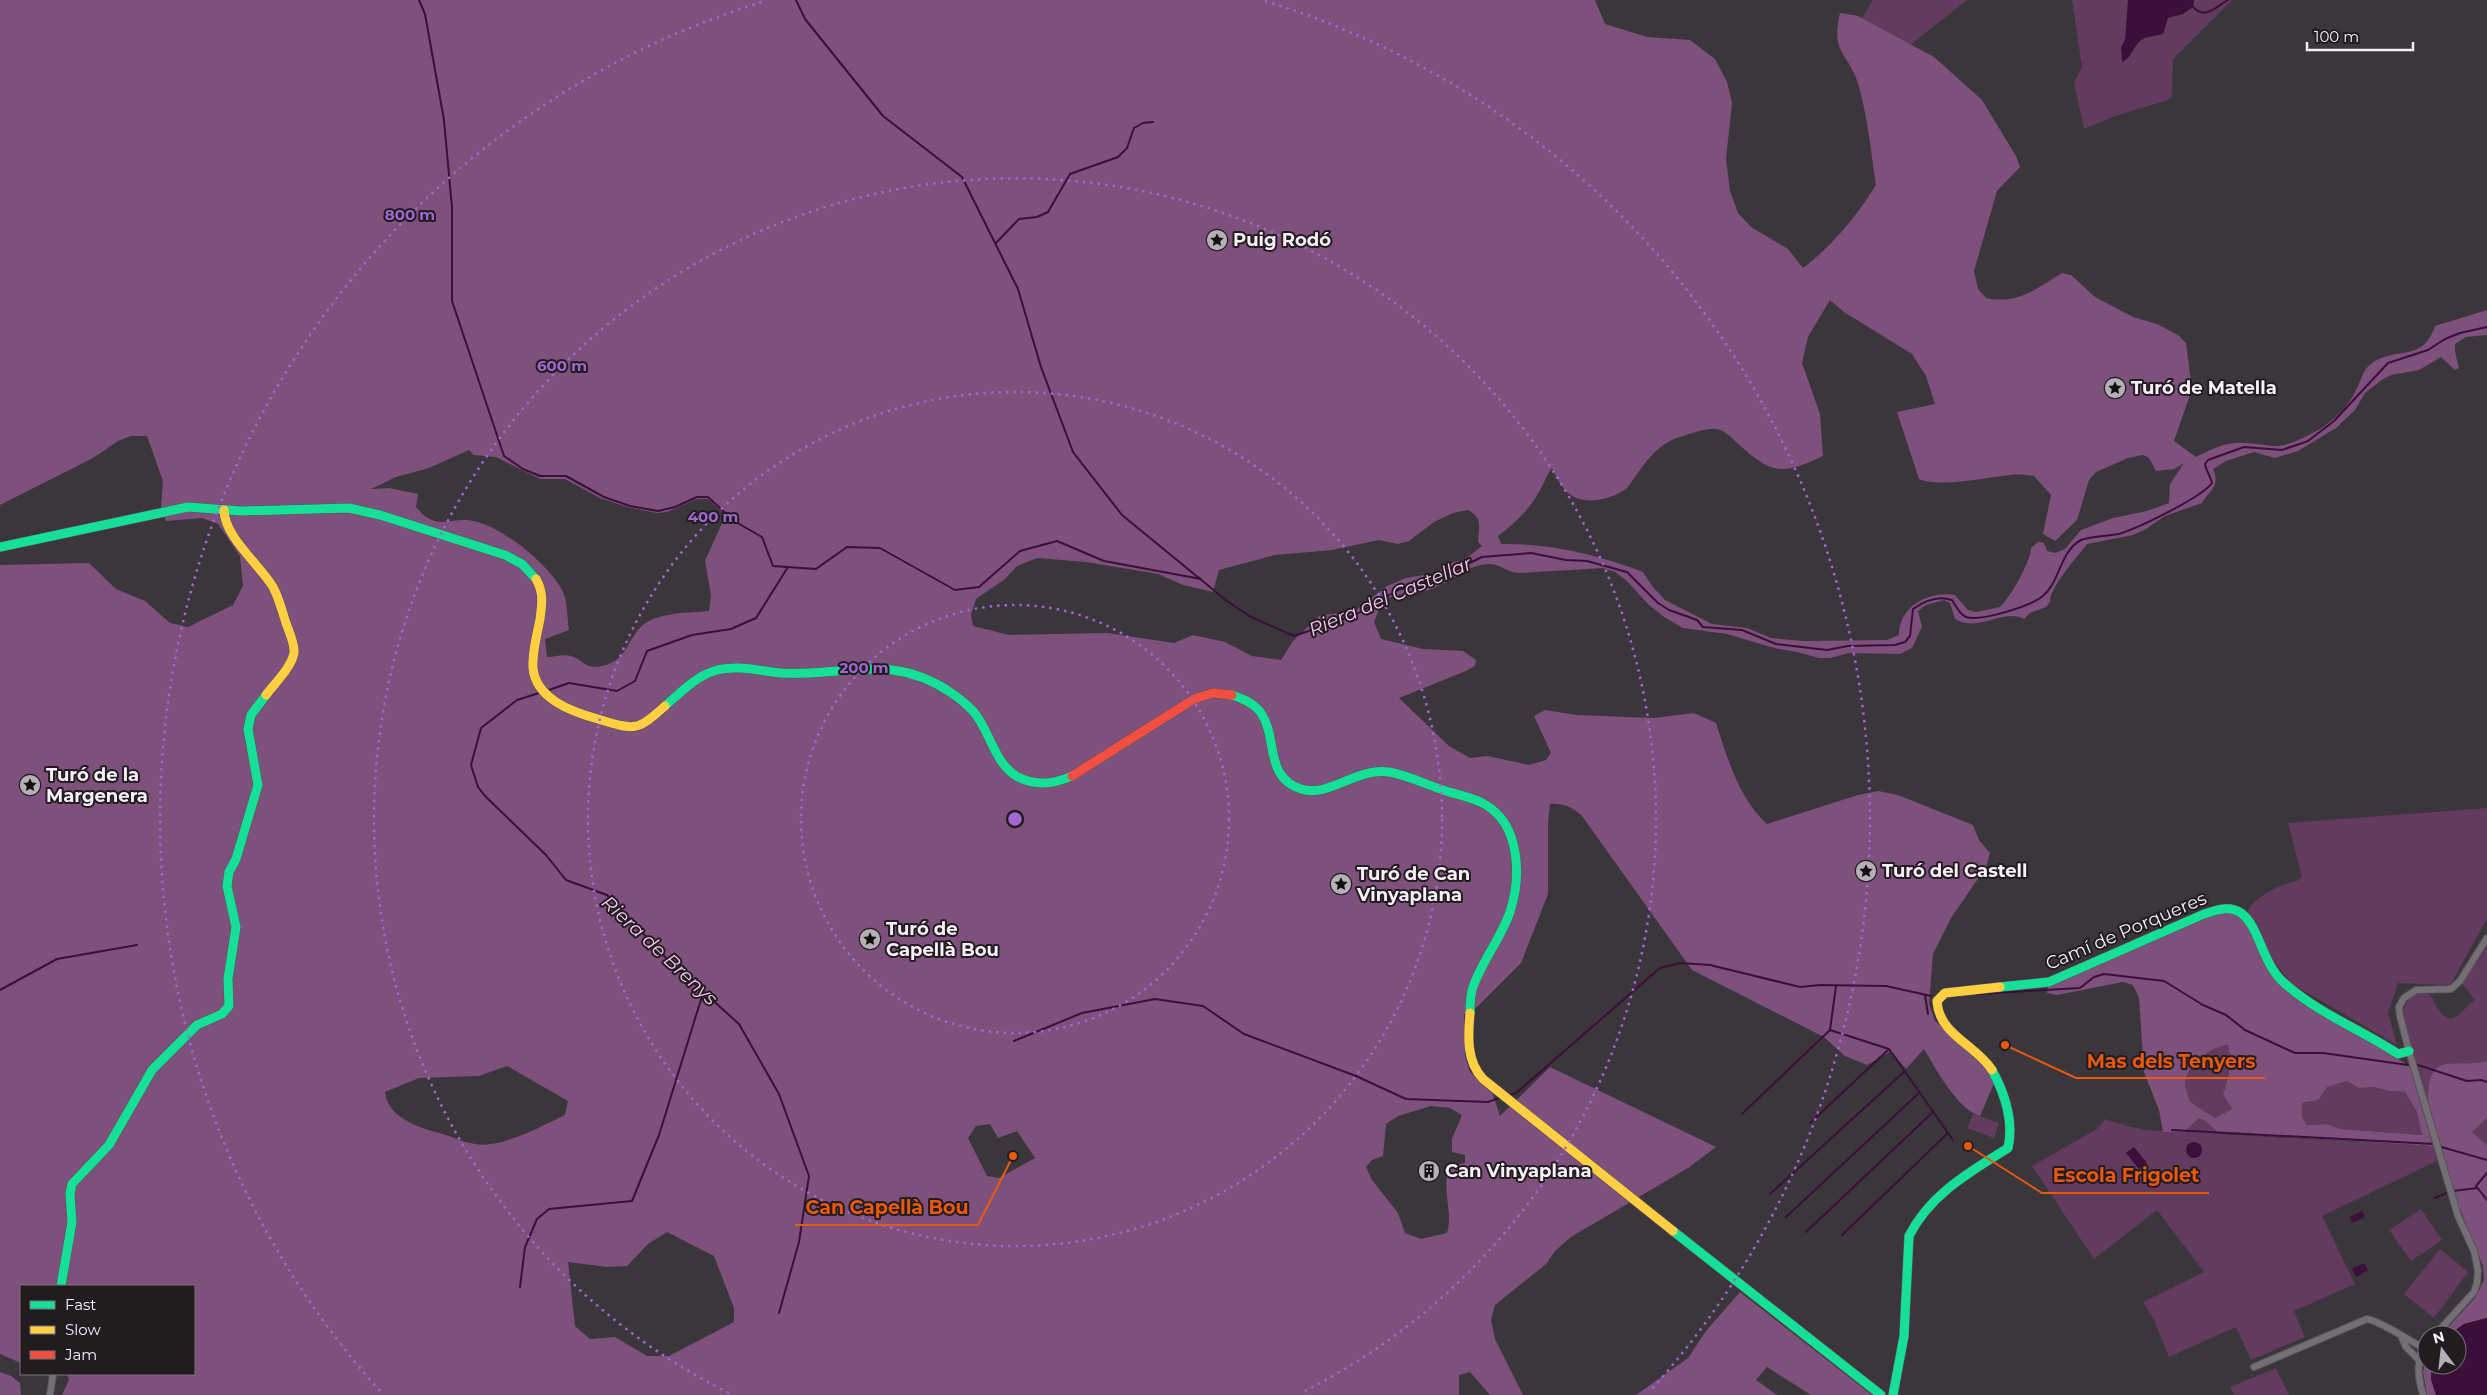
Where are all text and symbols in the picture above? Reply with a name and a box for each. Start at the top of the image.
scale bar [2307,20,2413,52]
text: 100 m [2314,27,2359,46]
text: 800 m [385,205,435,224]
place icon: Puig Rodó [1205,228,1229,252]
place label: Puig Rodó [1233,229,1331,251]
text: 600 m [537,356,587,375]
place icon: Turó de Matella [2103,376,2127,400]
place label: Turó de Matella [2131,377,2277,399]
text: 400 m [688,507,738,526]
water label: Riera del Castellar [1305,552,1476,641]
text: 200 m [839,658,889,677]
place label: Turó de la Margenera [46,764,148,807]
place icon: Turó de la Margenera [18,773,42,797]
centre of rings [1006,810,1024,828]
place icon: Turó del Castell [1854,859,1878,883]
place label: Turó del Castell [1882,860,2027,882]
place label: Turó de Can Vinyaplana [1356,863,1470,906]
place icon: Turó de Can Vinyaplana [1329,872,1353,896]
street label: Camí de Porqueres [2042,887,2210,975]
water label: Riera de Brenys [597,891,722,1010]
place label: Turó de Capellà Bou [886,918,999,961]
place icon: Turó de Capellà Bou [858,927,882,951]
callout: Mas dels Tenyers [2076,1044,2265,1078]
text: Mas dels Tenyers [2087,1050,2255,1073]
building icon: Can Vinyaplana [1417,1159,1441,1183]
callout: Escola Frigolet [2042,1159,2209,1193]
place label: Can Vinyaplana [1445,1160,1592,1182]
text: Escola Frigolet [2053,1164,2199,1187]
callout: Can Capellà Bou [795,1191,978,1225]
text: Can Capellà Bou [806,1196,969,1219]
legend [20,1285,195,1375]
text: Fast [65,1295,96,1314]
text: Slow [65,1320,101,1339]
north arrow [2417,1325,2467,1375]
text: N [2431,1327,2446,1348]
text: Jam [64,1345,97,1364]

